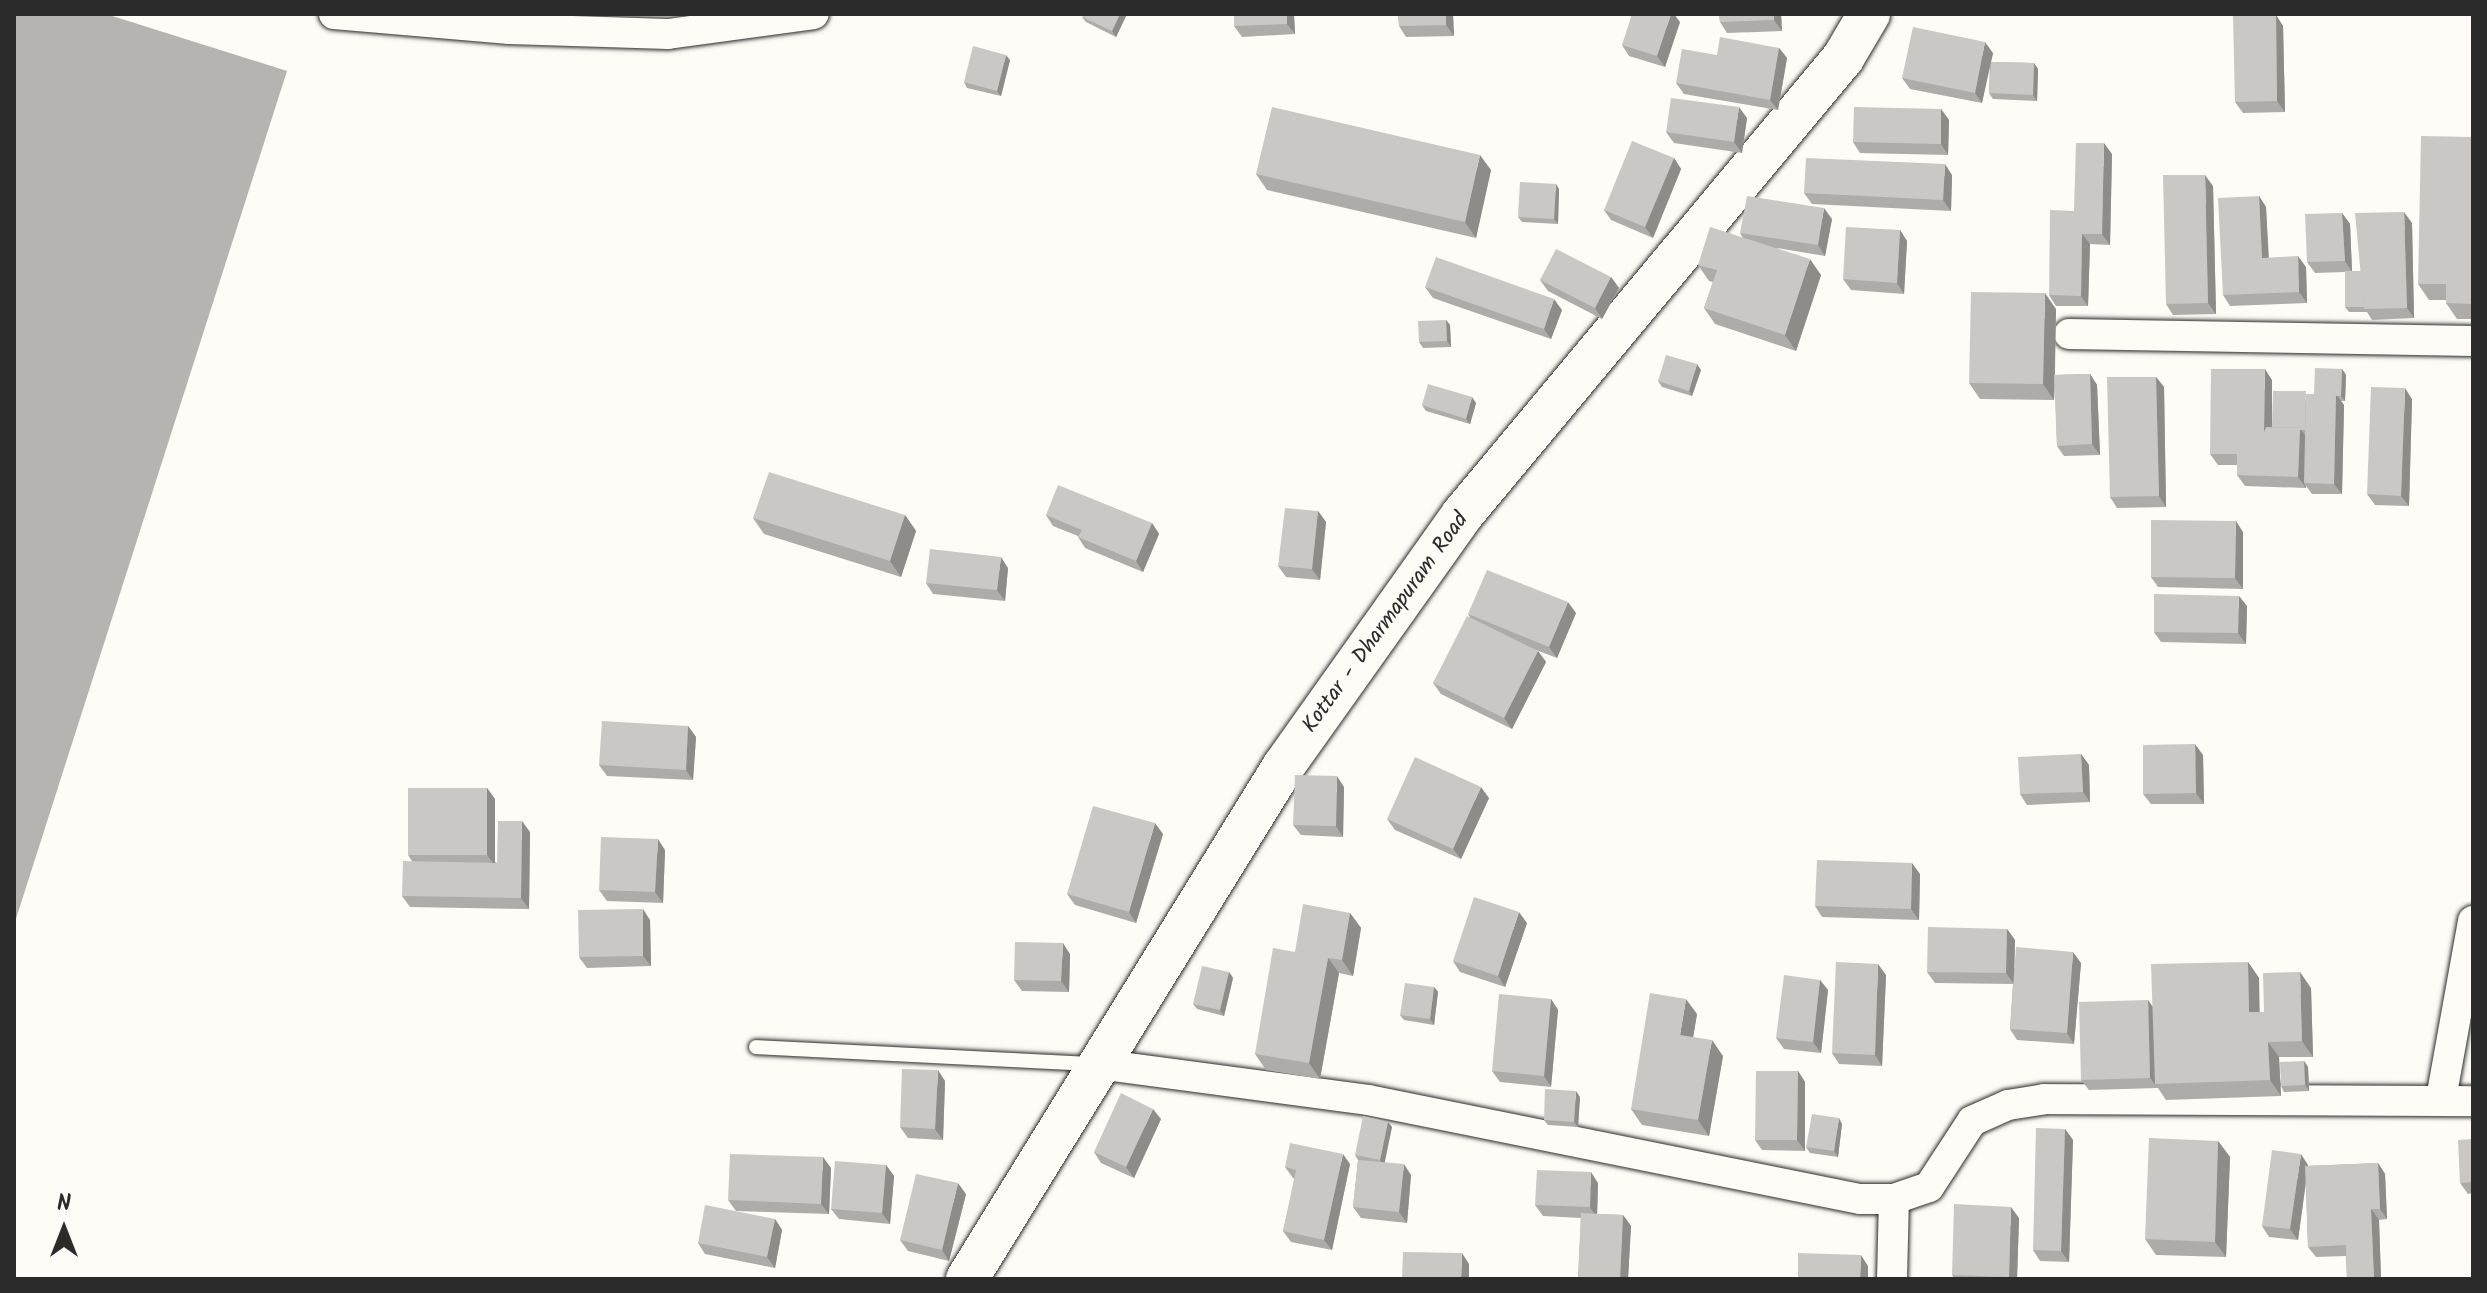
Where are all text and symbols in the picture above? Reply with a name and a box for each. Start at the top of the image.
street label: Kottar - Dharmapuram Road [1297,508,1475,738]
text: N [57,1187,71,1222]
north arrow [24,1189,104,1269]

